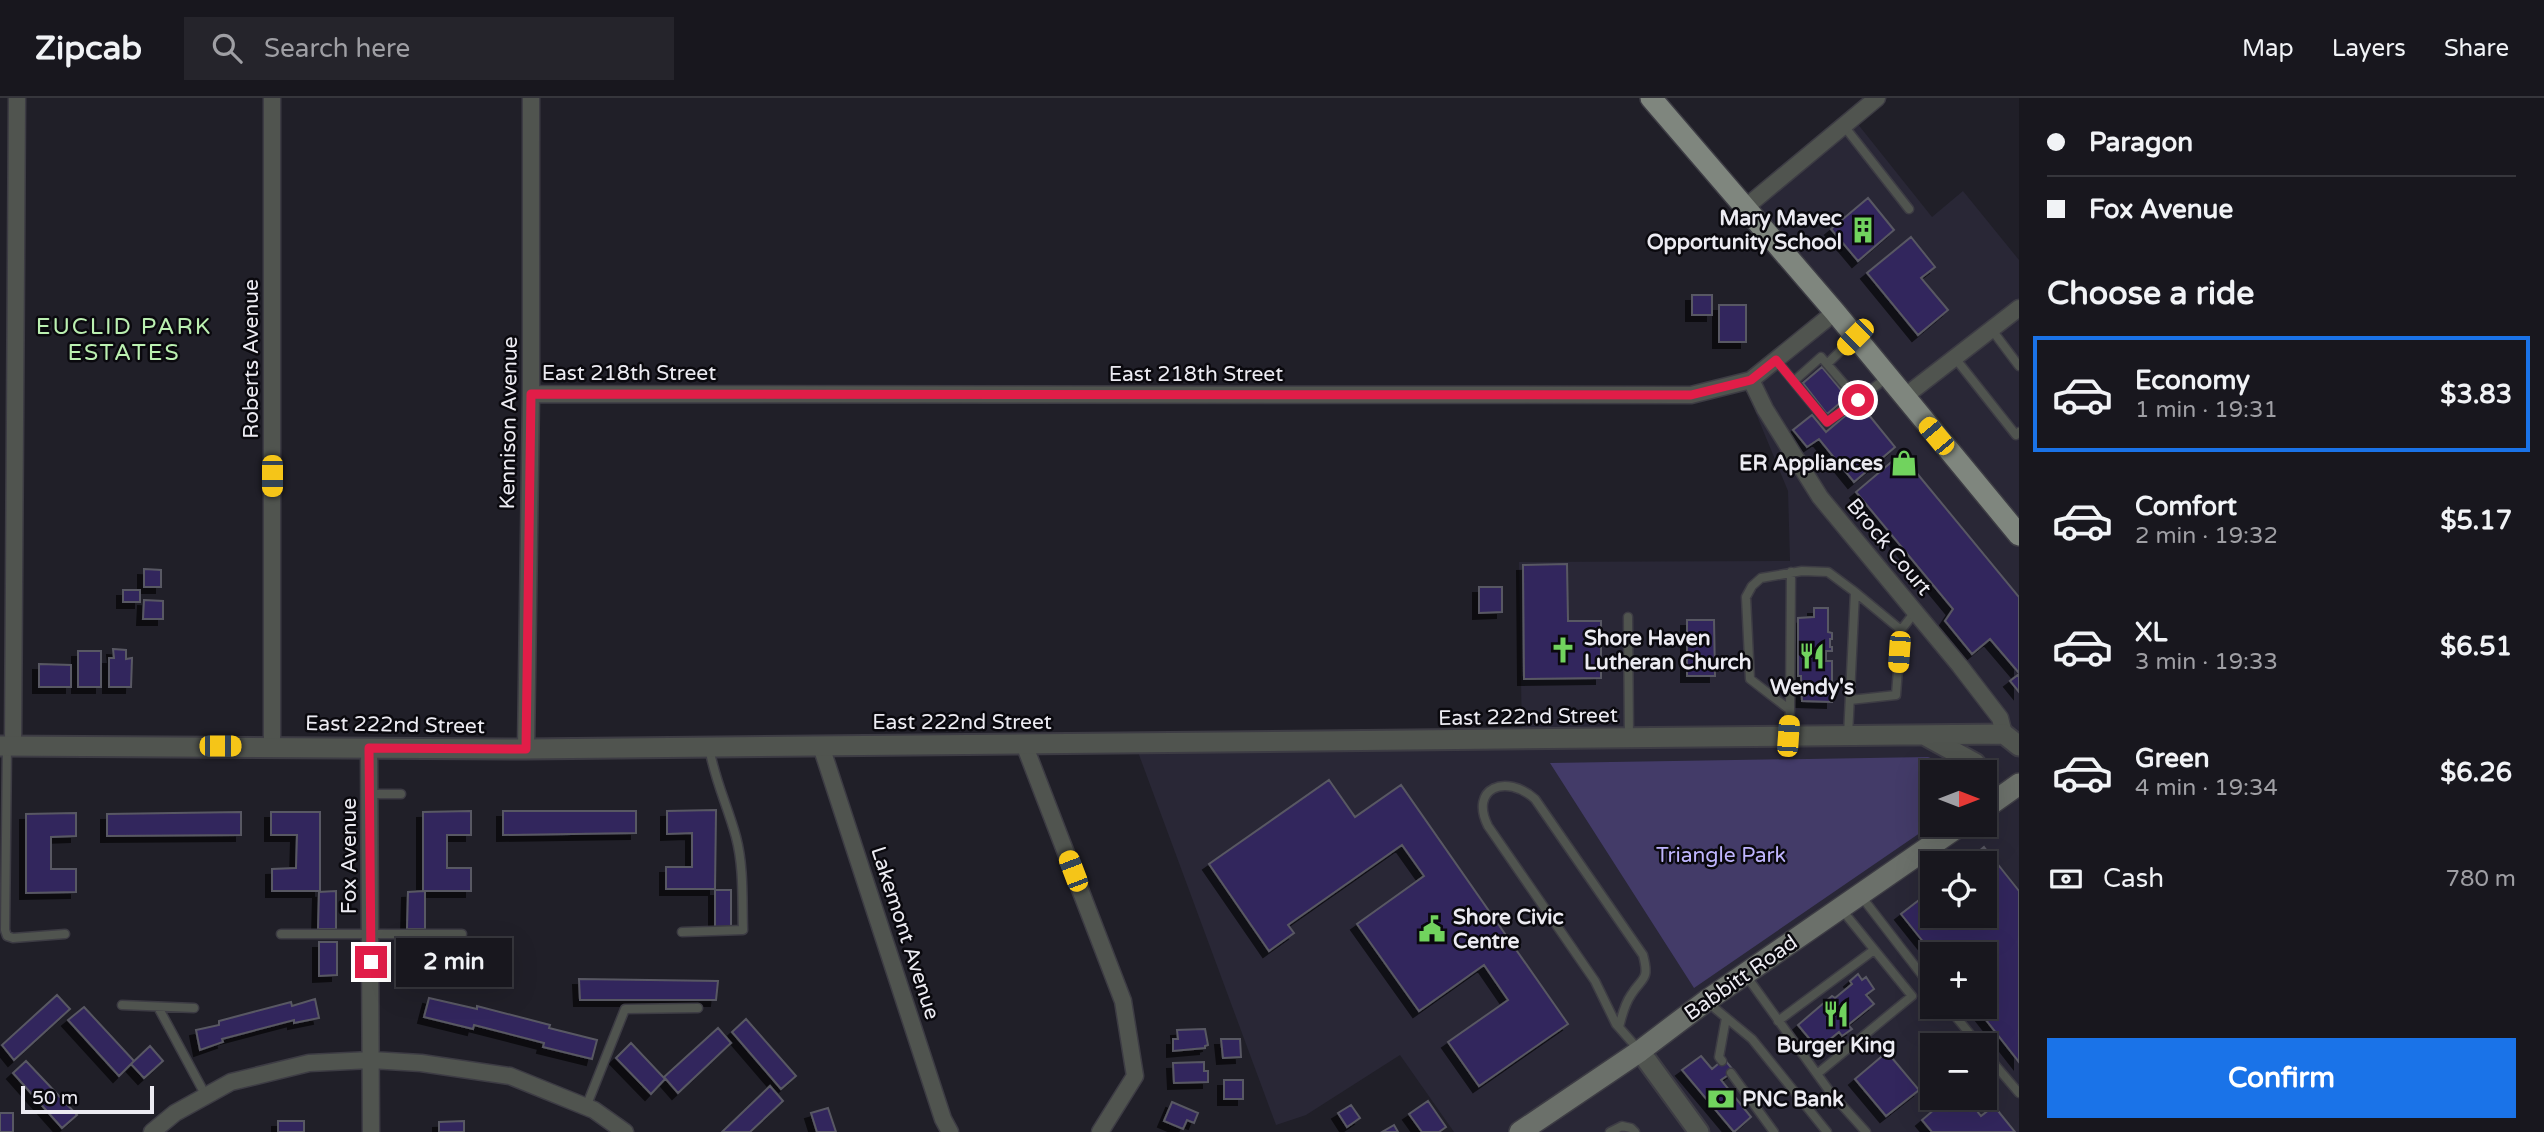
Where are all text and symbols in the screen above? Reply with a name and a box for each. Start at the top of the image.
search box [184,17,674,80]
text: Zipcab [35,29,142,68]
icon: search [208,29,246,67]
text: Search here [264,33,410,64]
text: Map [2242,34,2294,63]
text: Layers [2332,34,2406,63]
text: Share [2444,34,2509,63]
text: Paragon [2089,127,2193,158]
text: Fox Avenue [2089,194,2233,225]
place label: Mary Mavec Opportunity School [1647,206,1842,255]
building icon: Mary Mavec Opportunity School [1848,215,1878,245]
text: Choose a ride [2047,275,2254,313]
street label: Roberts Avenue [239,279,264,439]
district label: EUCLID PARK ESTATES [36,313,212,367]
car [1833,315,1878,359]
street label: Kennison Avenue [495,336,523,510]
street label: East 218th Street [542,361,716,386]
street label: East 218th Street [1109,362,1283,387]
icon: car [2051,363,2114,426]
text: Economy [2135,365,2250,396]
text: $3.83 [2440,379,2512,410]
route start [1842,384,1874,416]
text: 1 min · 19:31 [2135,396,2278,424]
car [1915,413,1958,459]
shop icon: ER Appliances [1889,448,1919,478]
place label: ER Appliances [1739,451,1883,476]
car [262,455,283,497]
icon: car [2051,489,2114,552]
text: Comfort [2135,491,2237,522]
street label: Brock Court [1841,493,1937,601]
text: $5.17 [2440,505,2512,536]
text: 2 min · 19:32 [2135,522,2278,550]
icon: car [2051,615,2114,678]
text: XL [2135,617,2167,648]
place label: Shore Haven Lutheran Church [1584,626,1751,675]
car [1888,630,1911,674]
text: $6.51 [2440,631,2512,662]
church icon: Shore Haven Lutheran Church [1548,635,1578,665]
restaurant icon: Wendy's [1797,641,1827,671]
text: 3 min · 19:33 [2135,648,2278,676]
place label: Wendy's [1770,675,1854,700]
street label: East 222nd Street [1438,703,1618,731]
street label: East 222nd Street [872,710,1052,735]
street label: East 222nd Street [305,711,485,739]
car [1777,714,1800,758]
car [200,736,242,757]
icon: car [2051,741,2114,804]
text: Green [2135,743,2210,774]
text: $6.26 [2440,757,2512,788]
north arrow [1920,760,1997,836]
map controls [1920,760,1997,1110]
text: 4 min · 19:34 [2135,774,2278,802]
street label: Fox Avenue [337,798,362,914]
street label: Lakemont Avenue [865,843,945,1023]
park label: Triangle Park [1656,843,1786,868]
car [1056,848,1091,894]
button: locate [1920,851,1997,928]
icon: cash [2047,860,2085,898]
text: Cash [2103,863,2164,894]
text: 780 m [2446,865,2516,893]
place label: Shore Civic Centre [1453,905,1564,954]
public building icon: Shore Civic Centre [1417,914,1447,944]
street label: Babbitt Road [1680,930,1802,1026]
callout: 2 min [396,938,511,986]
button: + [1920,942,1997,1019]
route end [355,946,387,978]
text: 2 min [423,948,485,976]
restaurant icon: Burger King [1821,999,1851,1029]
place label: Burger King [1777,1033,1895,1058]
button: − [1920,1033,1997,1110]
button: Confirm [2047,1038,2516,1118]
scale bar [21,1083,154,1115]
bank icon: PNC Bank [1706,1084,1736,1114]
text: 50 m [32,1087,78,1109]
place label: PNC Bank [1742,1087,1844,1112]

